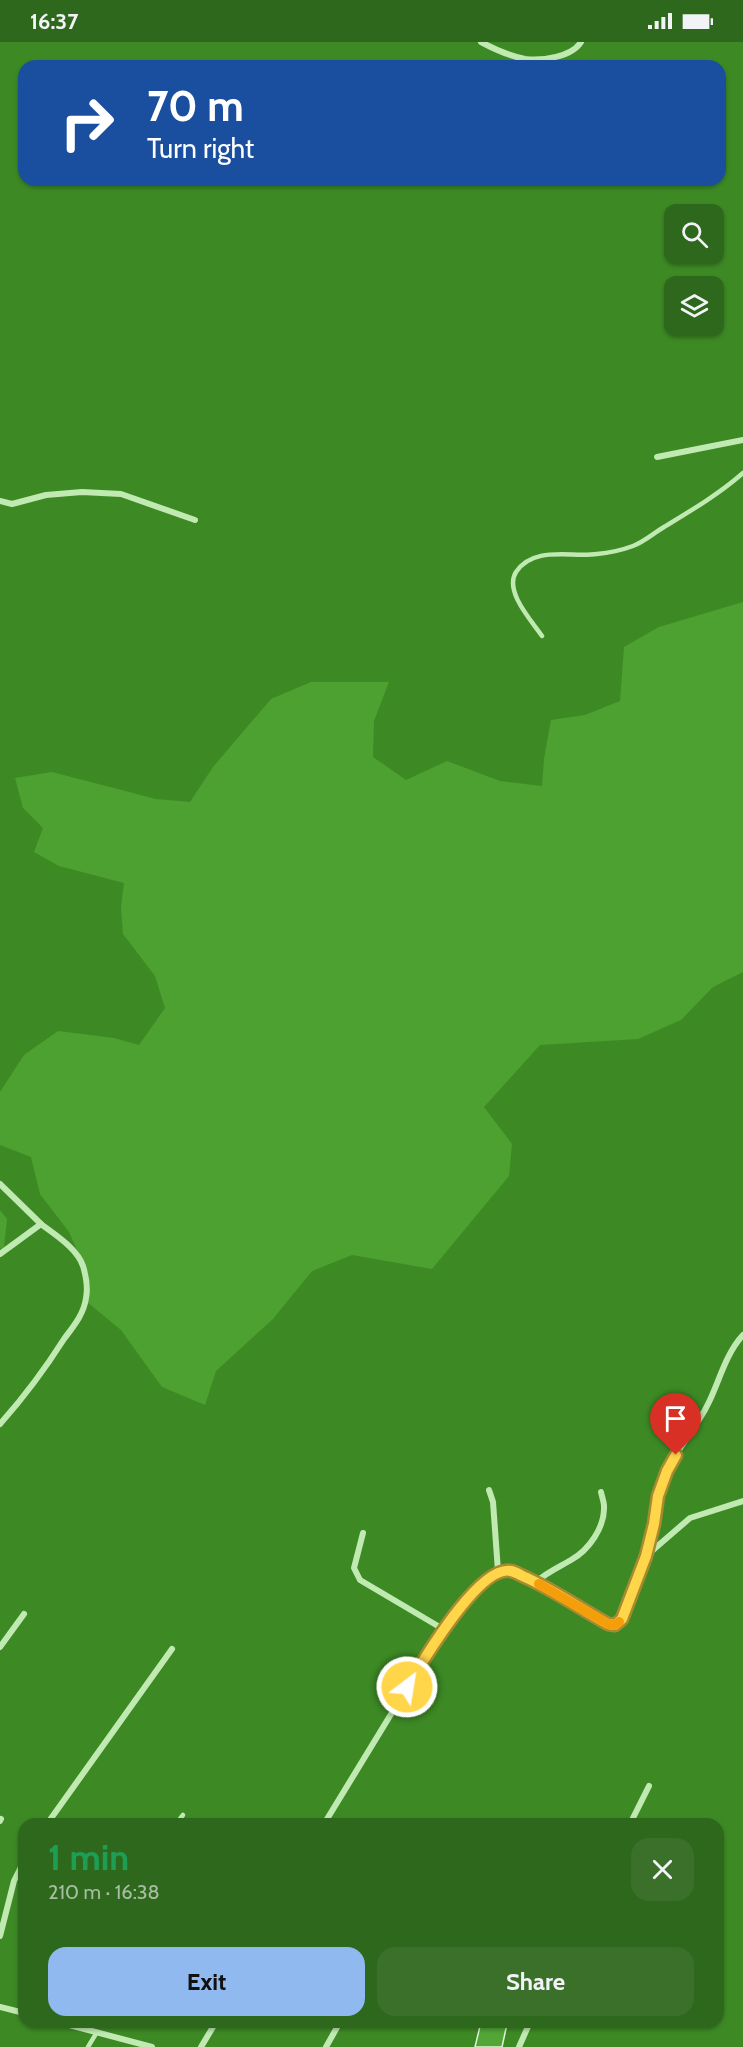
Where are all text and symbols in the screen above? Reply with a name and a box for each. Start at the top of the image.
text: 16:37 [30,8,78,35]
text: 70 m [147,80,244,132]
icon: right [48,84,126,162]
text: Turn right [147,132,254,165]
map controls [664,204,724,336]
button: search [664,204,724,264]
button: layers [664,276,724,336]
pin [650,1393,701,1455]
icon: arrive [659,1402,692,1435]
position arrow [375,1655,439,1719]
text: 1 min [48,1835,129,1879]
button: close [631,1838,694,1901]
text: 210 m · 16:38 [48,1880,160,1904]
button: Exit [48,1947,365,2016]
button: Share [377,1947,694,2016]

